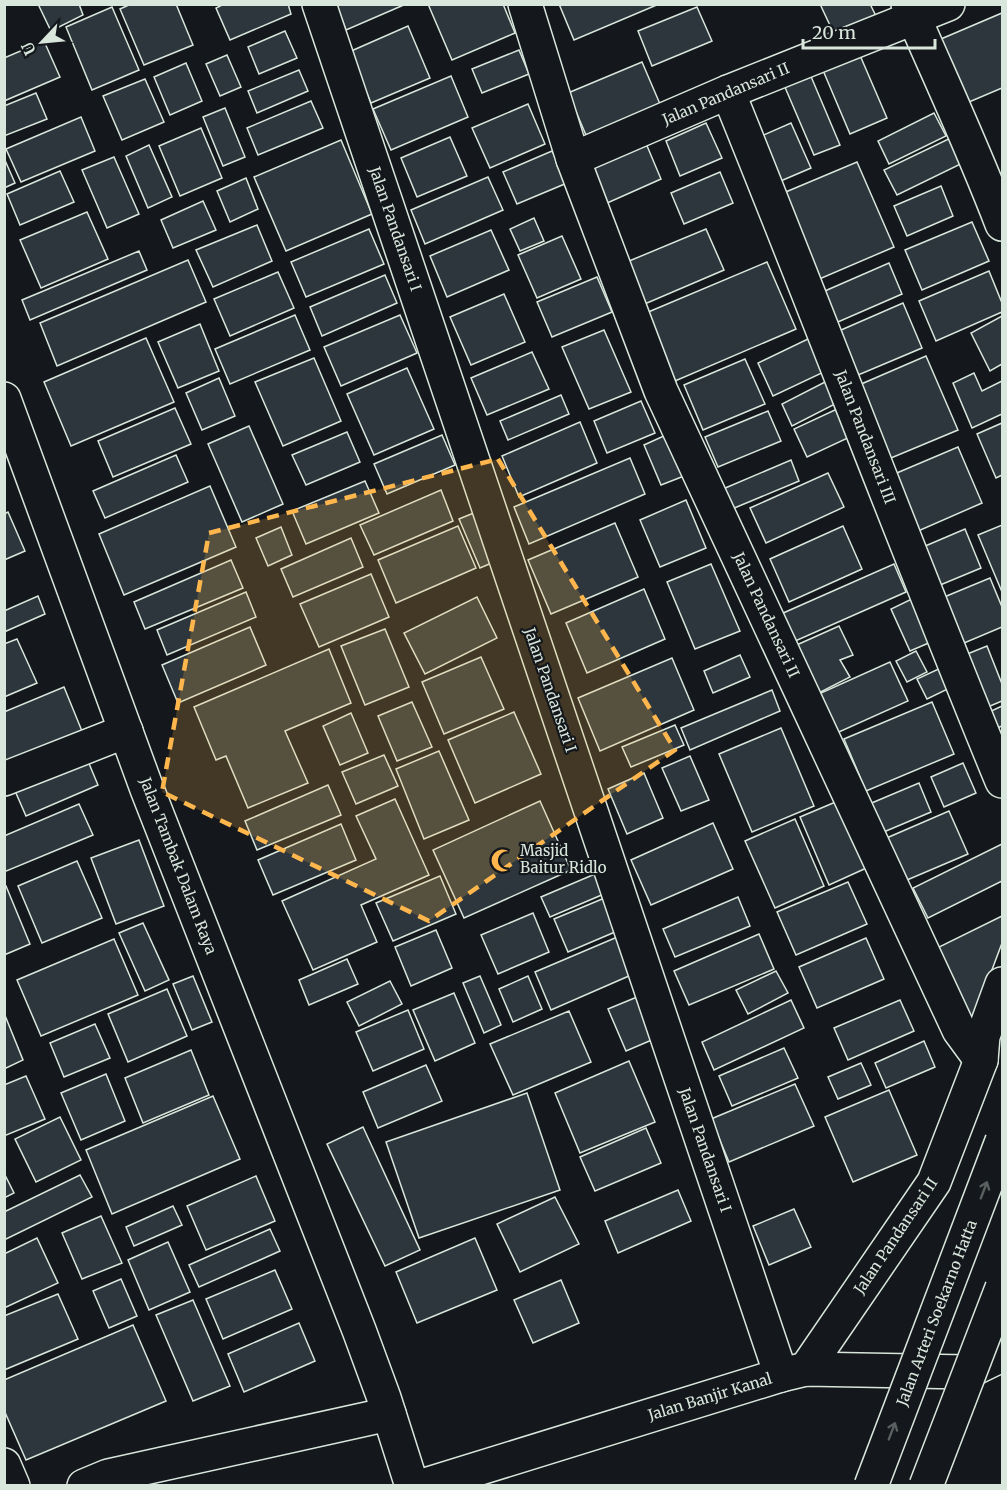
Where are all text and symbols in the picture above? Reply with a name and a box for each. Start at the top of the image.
north arrow [12,12,72,72]
scale bar [803,12,935,50]
text: 20 m [812,21,856,44]
text: U [17,39,40,58]
street label: Jalan Pandansari II [659,58,792,129]
street label: Jalan Pandansari I [365,163,426,294]
street label: Jalan Pandansari III [831,366,900,506]
street label: Jalan Pandansari II [729,548,804,680]
street label: Jalan Pandansari I [520,624,581,755]
street label: Jalan Tambak Dalam Raya [136,774,221,957]
place label: Masjid Baitur Ridlo [520,841,607,877]
mosque icon: Masjid Baitur Ridlo [489,847,515,873]
street label: Jalan Pandansari I [675,1084,736,1215]
street label: Jalan Pandansari II [849,1174,942,1298]
one-way arrow [979,1181,990,1200]
street label: Jalan Arteri Soekarno Hatta [892,1217,981,1410]
street label: Jalan Banjir Kanal [645,1369,774,1425]
one-way arrow [887,1422,898,1441]

